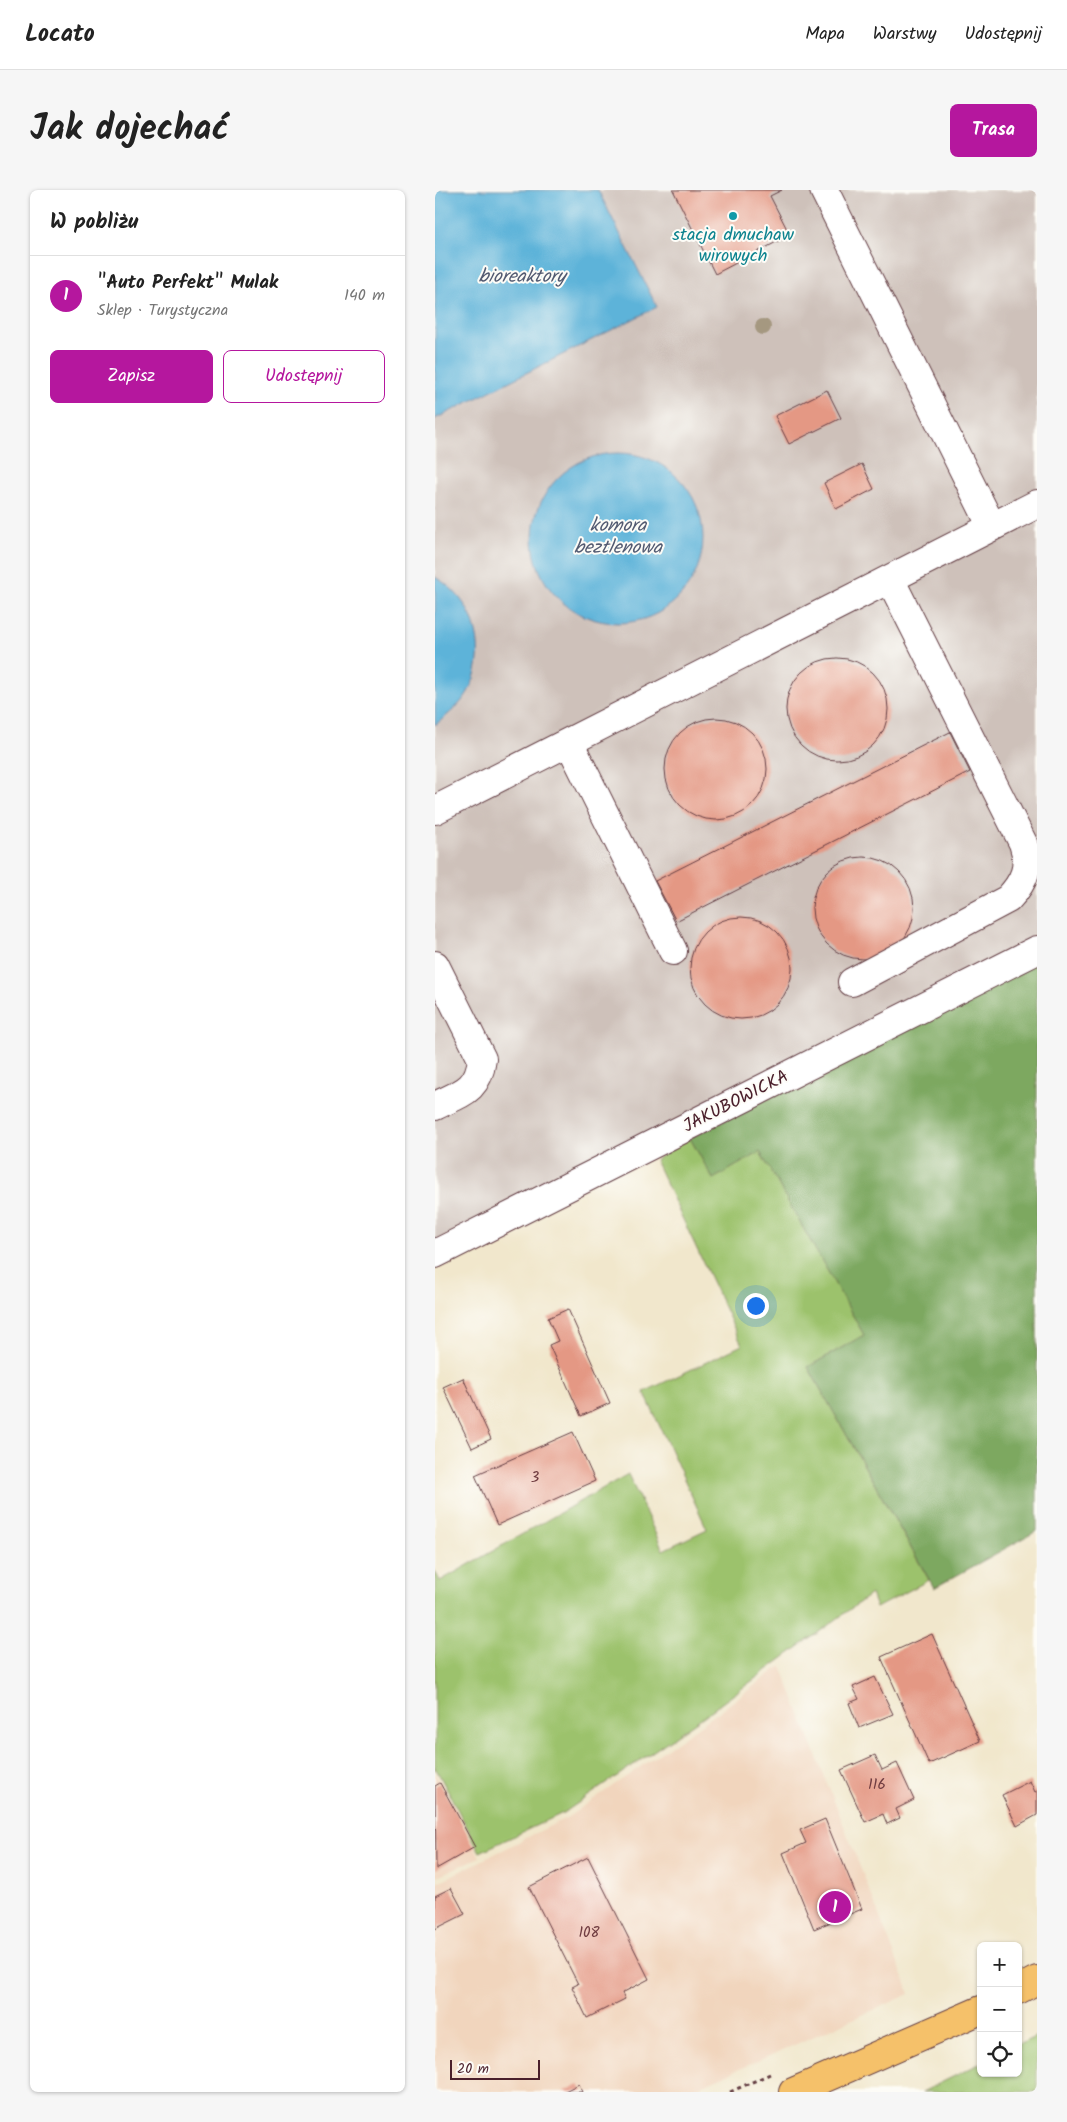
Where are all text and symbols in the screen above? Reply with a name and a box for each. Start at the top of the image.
text: Locato [25,15,95,54]
text: Mapa [805,20,845,49]
text: Warstwy [873,20,937,49]
text: Udostępnij [965,20,1042,49]
text: Jak dojechać [30,102,229,158]
button: Trasa [950,104,1037,157]
text: W pobliżu [50,206,138,239]
marker: stacja dmuchaw wirowych [727,210,739,222]
place label: stacja dmuchaw wirowych [672,221,795,271]
water label: bioreaktory [479,262,569,292]
text: "Auto Perfekt" Mulak [97,268,278,298]
text: 1 [64,283,68,308]
text: 140 m [344,283,385,308]
text: Sklep · Turystyczna [97,298,228,323]
button: Zapisz [50,350,213,403]
button: Udostępnij [223,350,385,403]
water label: komora beztlenowa [574,511,663,563]
street label: JAKUBOWICKA [678,1063,794,1141]
your location [743,1293,769,1319]
house number: 3 [531,1466,540,1490]
house number: 116 [868,1773,886,1797]
pin: 1 [819,1888,851,1926]
house number: 108 [578,1921,601,1945]
map controls [977,1942,1022,2077]
button: + [977,1942,1022,1987]
button: − [977,1987,1022,2032]
button: locate [977,2032,1022,2077]
scale bar [450,2057,540,2080]
text: 20 m [457,2058,489,2080]

